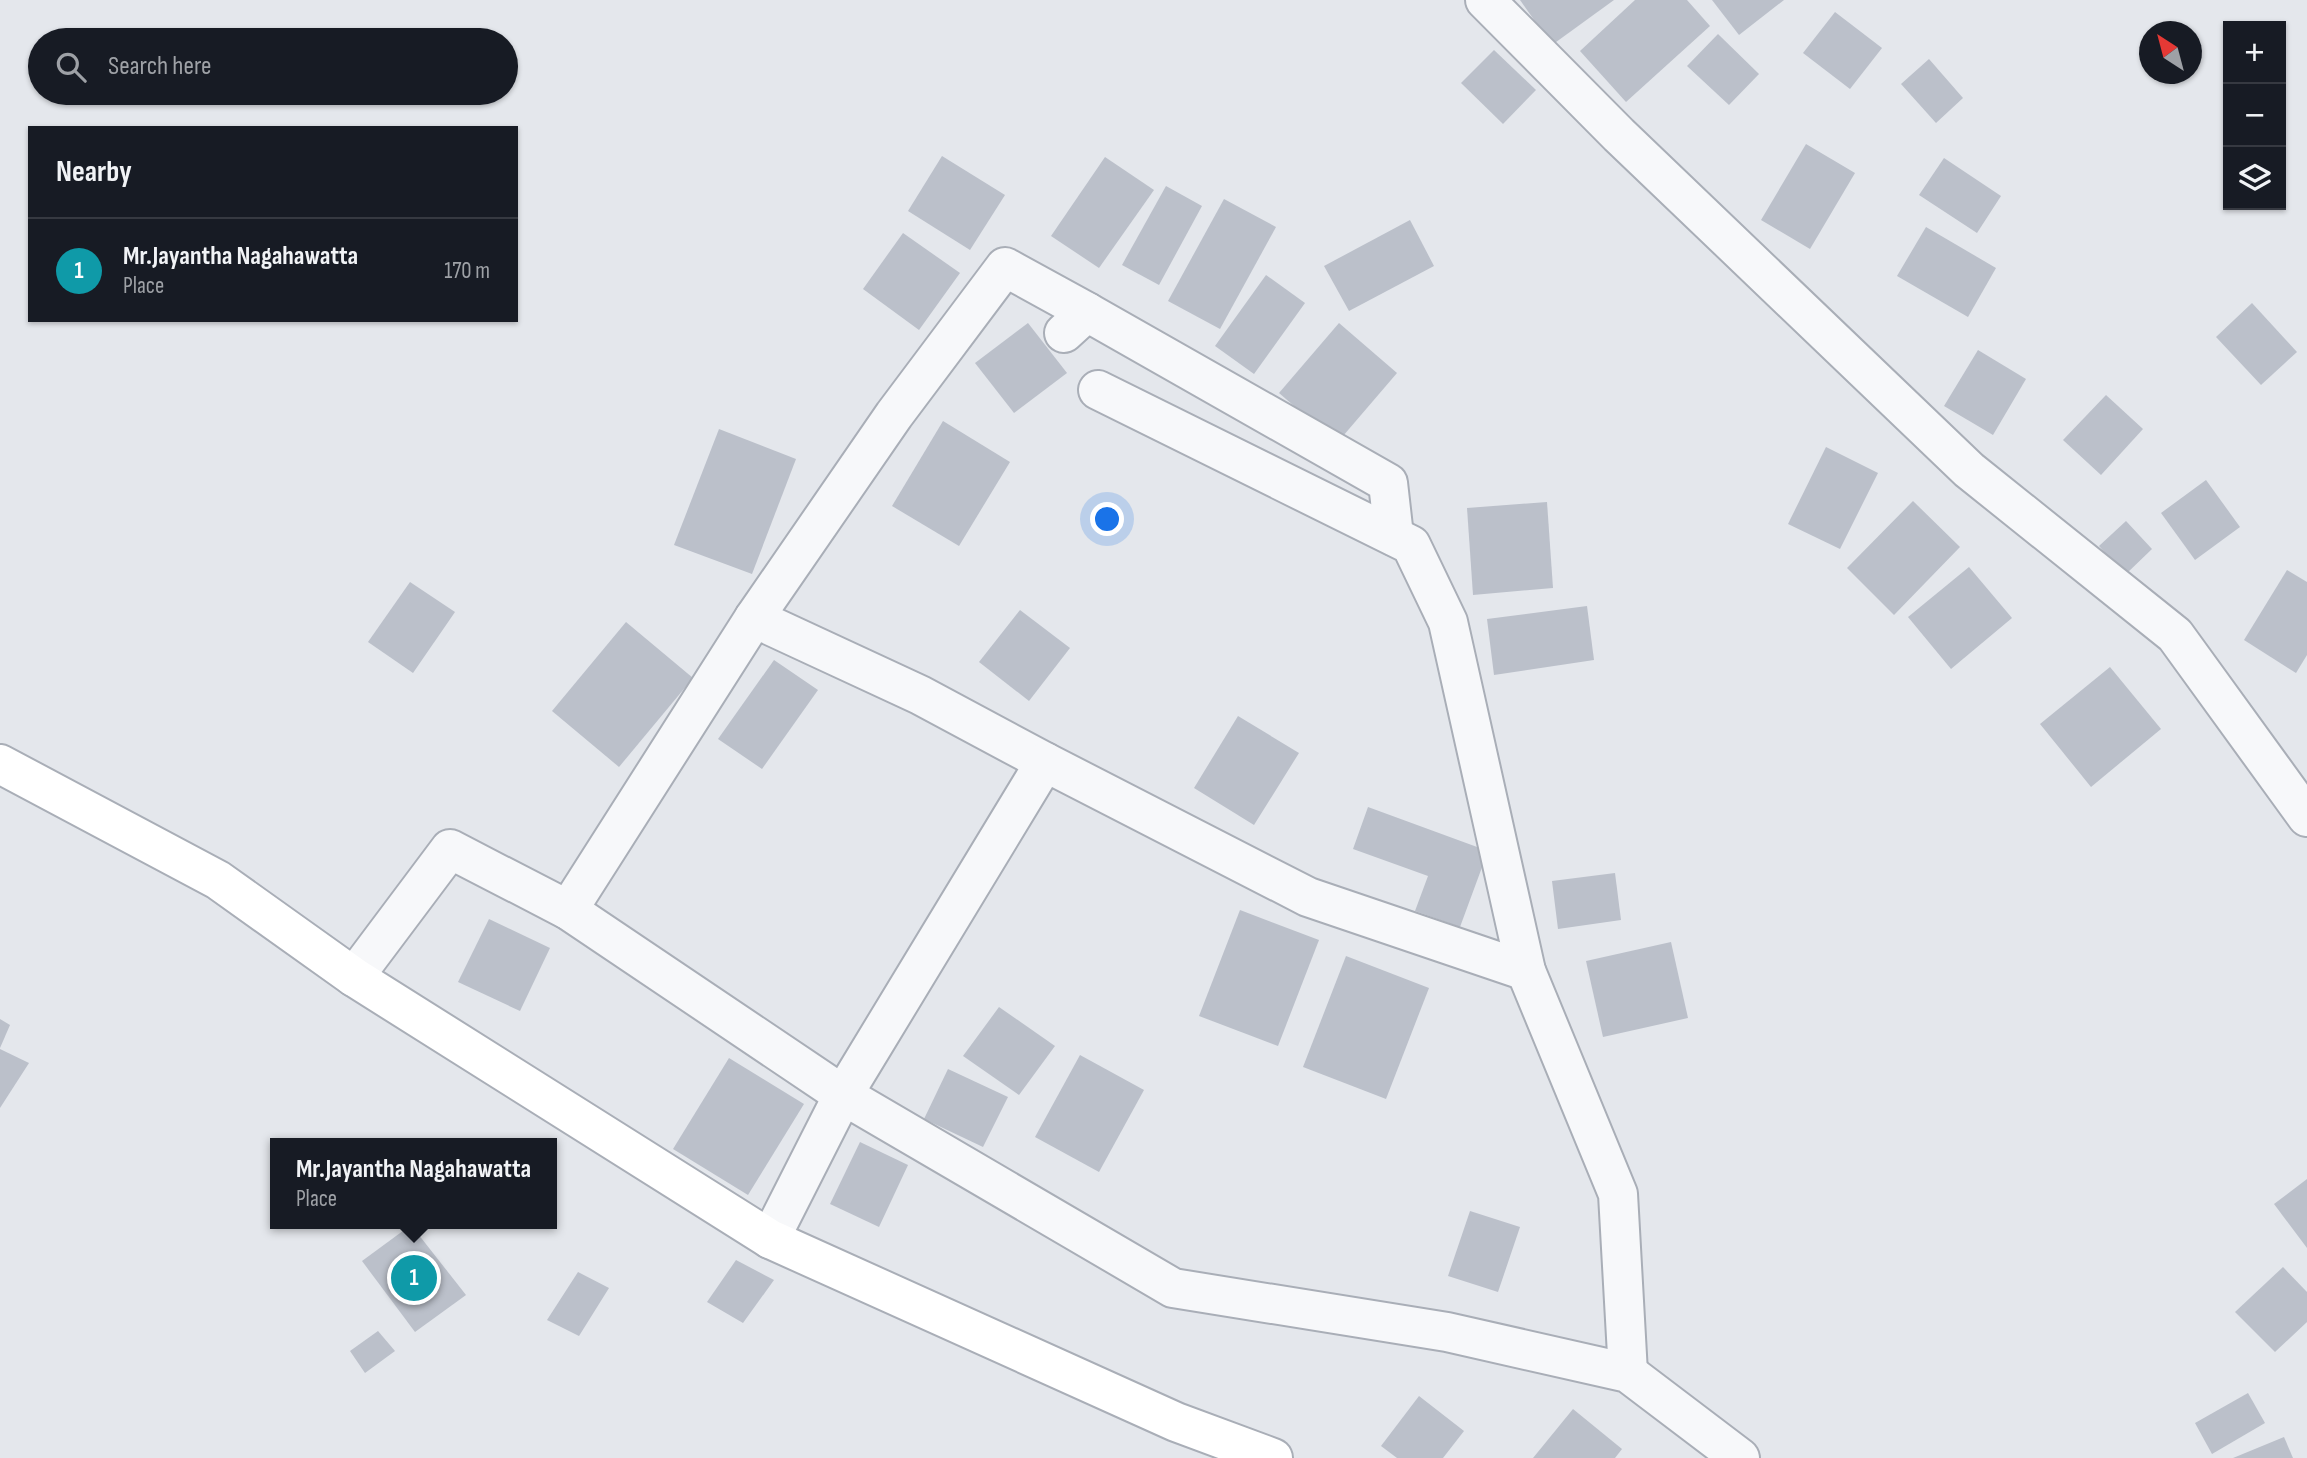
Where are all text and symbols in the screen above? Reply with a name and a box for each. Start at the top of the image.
north arrow [2139,21,2202,84]
map controls [2223,21,2286,210]
button: + [2223,21,2286,84]
search box [28,28,518,105]
icon: search [52,48,90,86]
text: Search here [108,51,211,82]
button: − [2223,84,2286,147]
button: layers [2223,147,2286,210]
text: Nearby [56,154,132,190]
text: Mr.Jayantha Nagahawatta [123,241,358,272]
text: 1 [74,257,84,285]
text: 170 m [444,257,490,285]
text: Place [123,272,164,300]
your location [1090,502,1124,536]
popup [270,1138,557,1229]
text: Mr.Jayantha Nagahawatta [296,1154,531,1185]
text: Place [296,1185,337,1213]
pin: 1 [391,1252,437,1304]

